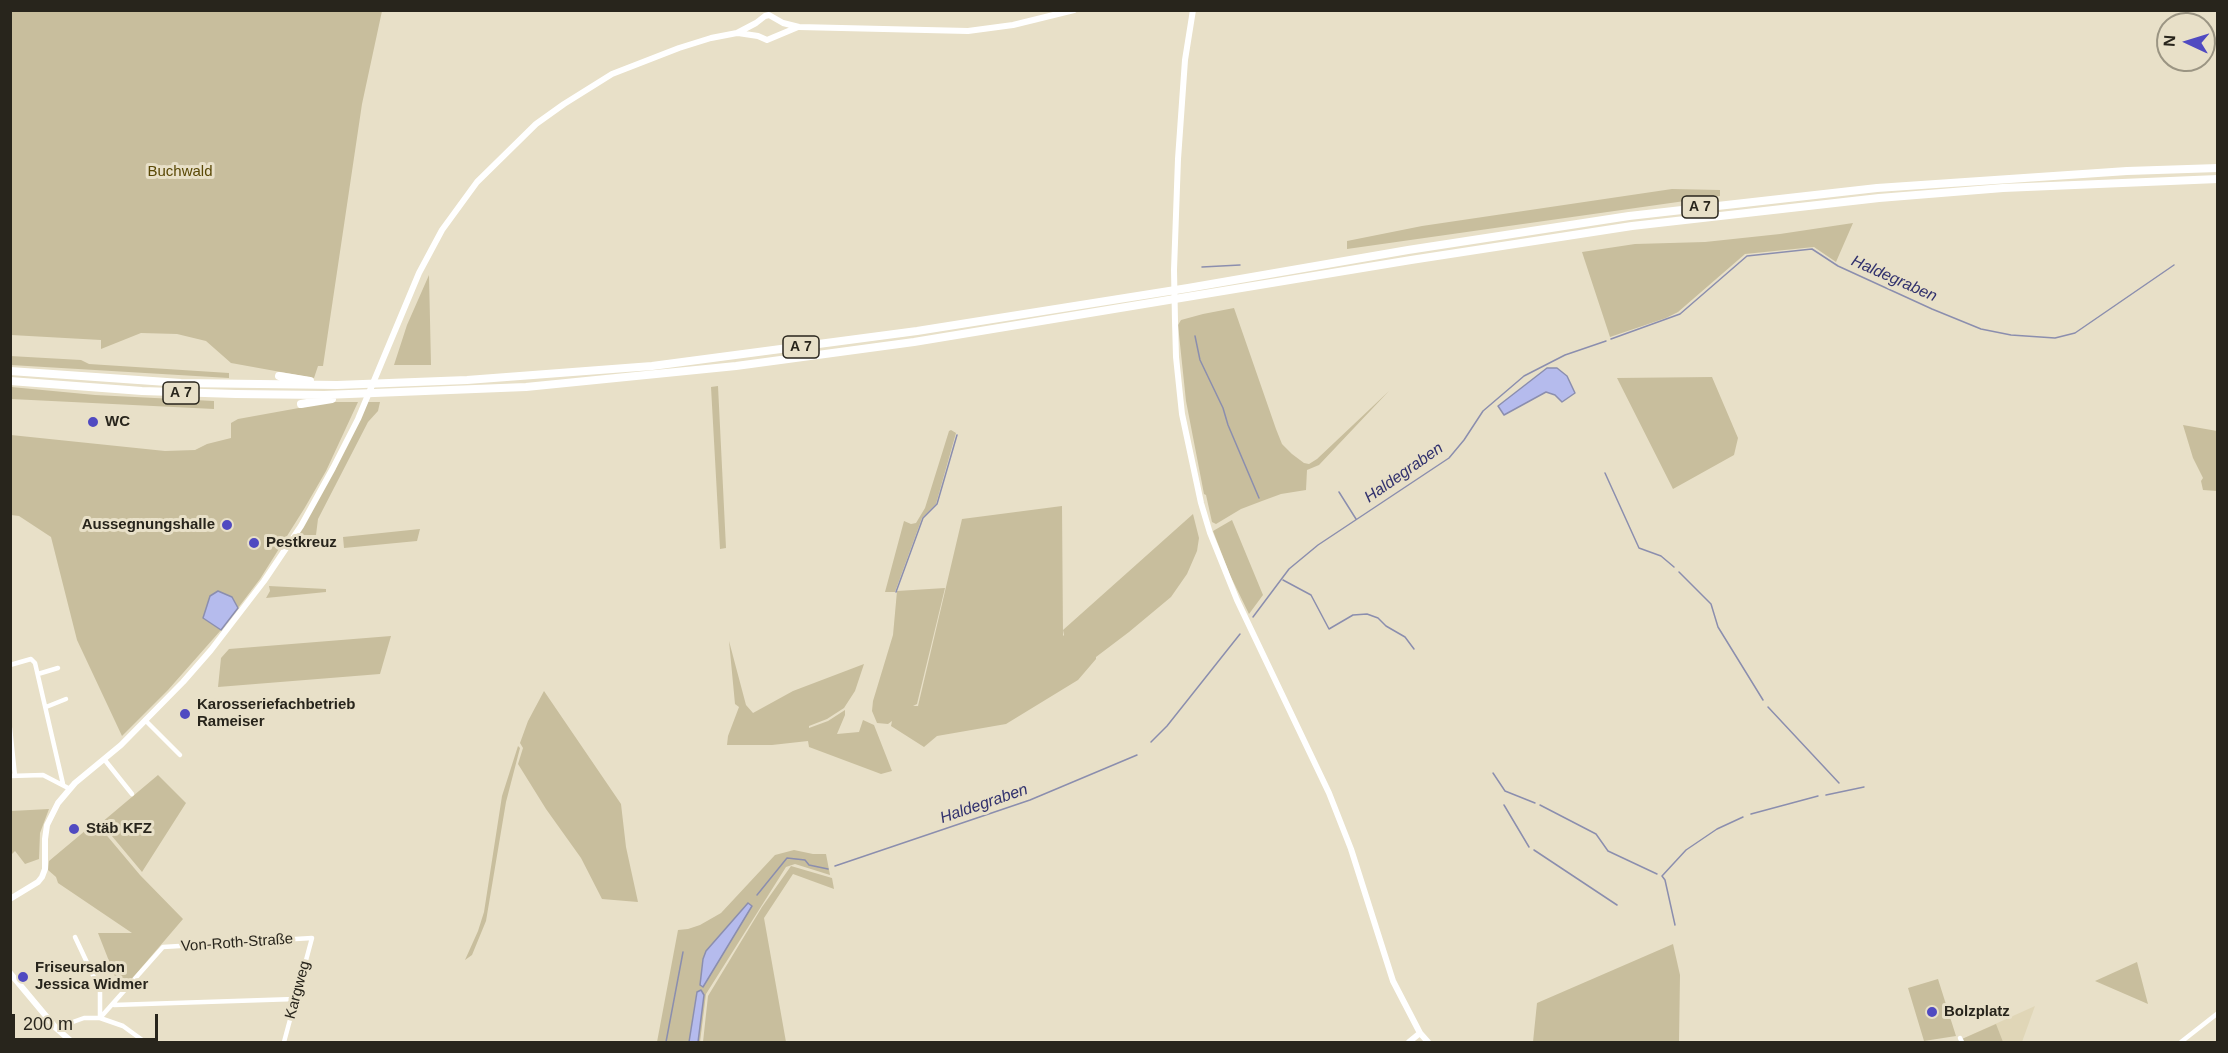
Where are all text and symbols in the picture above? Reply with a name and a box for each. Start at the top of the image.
north arrow [2156,12,2216,72]
text: N [2161,34,2178,47]
park label: Buchwald [147,163,213,181]
road number: A 7 [1682,196,1718,218]
water label: Haldegraben [1848,252,1940,306]
road number: A 7 [783,336,819,358]
road number: A 7 [163,382,199,404]
place label: WC [105,413,130,431]
marker: WC [86,415,100,429]
water label: Haldegraben [1361,439,1447,507]
place label: Aussegnungshalle [82,516,215,534]
marker: Aussegnungshalle [220,518,234,532]
place label: Pestkreuz [266,534,337,552]
marker: Pestkreuz [247,536,261,550]
place label: Karosseriefachbetrieb Rameiser [197,696,355,731]
marker: Karosseriefachbetrieb Rameiser [178,707,192,721]
water label: Haldegraben [938,780,1030,828]
place label: Stäb KFZ [86,820,152,838]
marker: Stäb KFZ [67,822,81,836]
street label: Von-Roth-Straße [180,930,294,956]
place label: Friseursalon Jessica Widmer [35,959,148,994]
street label: Kargweg [282,959,314,1021]
marker: Friseursalon Jessica Widmer [16,970,30,984]
scale bar [15,1002,160,1040]
place label: Bolzplatz [1944,1003,2010,1021]
marker: Bolzplatz [1925,1005,1939,1019]
text: 200 m [23,1014,73,1034]

